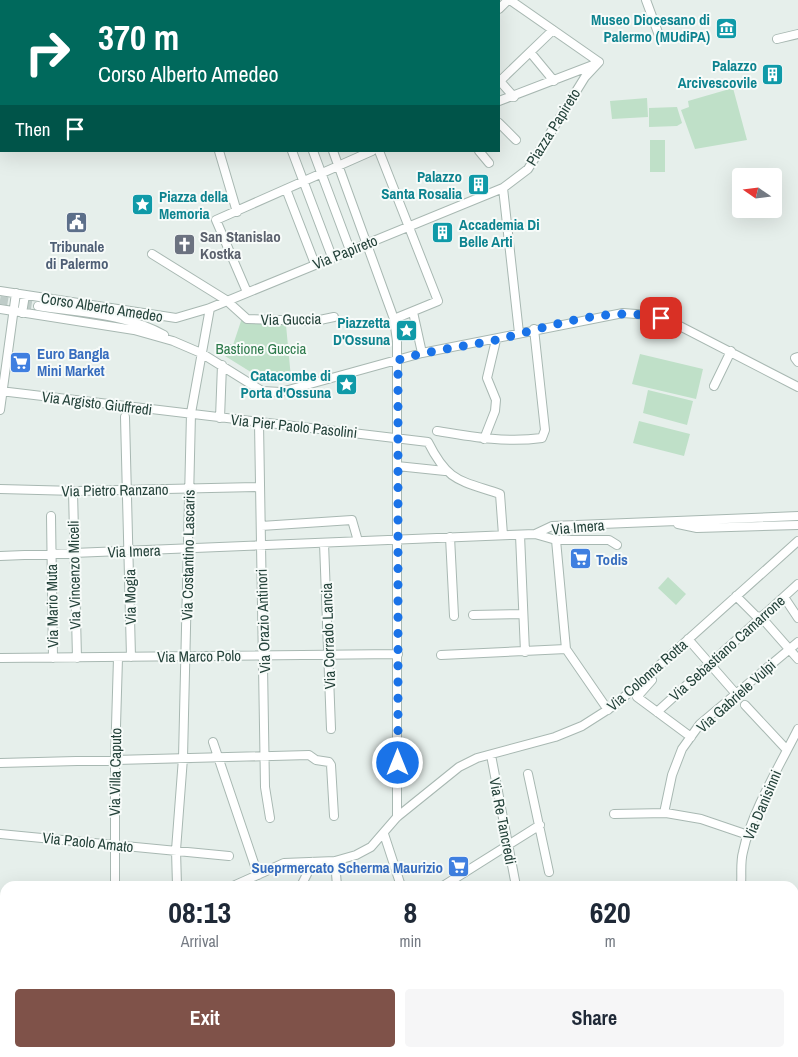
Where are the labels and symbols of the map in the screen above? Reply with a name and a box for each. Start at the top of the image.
place label: Museo Diocesano di Palermo (MUdiPA) [591,9,710,47]
museum icon: Museo Diocesano di Palermo (MUdiPA) [714,16,738,40]
place label: Palazzo Arcivescovile [678,55,757,93]
building icon: Palazzo Arcivescovile [761,62,785,86]
street label: Piazza Papireto [521,84,585,170]
place label: Palazzo Santa Rosalia [381,166,462,204]
north arrow [732,168,782,218]
building icon: Palazzo Santa Rosalia [466,173,490,197]
place label: Piazza della Memoria [159,186,228,224]
place icon: Piazza della Memoria [131,193,155,217]
public building icon: Tribunale di Palermo [65,211,89,235]
place label: Accademia Di Belle Arti [459,214,540,252]
building icon: Accademia Di Belle Arti [431,221,455,245]
place label: San Stanislao Kostka [200,226,281,264]
street label: Via Papireto [309,229,381,275]
church icon: San Stanislao Kostka [172,233,196,257]
place label: Tribunale di Palermo [46,236,108,274]
street label: Corso Alberto Amedeo [40,287,165,327]
pin [640,297,682,339]
street label: Via Guccia [260,308,322,330]
place label: Piazzetta D'Ossuna [333,312,390,350]
place icon: Piazzetta D'Ossuna [394,319,418,343]
park label: Bastione Guccia [216,338,307,359]
place label: Euro Bangla Mini Market [37,343,110,381]
supermarket icon: Euro Bangla Mini Market [9,350,33,374]
place label: Catacombe di Porta d'Ossuna [241,365,331,403]
place icon: Catacombe di Porta d'Ossuna [335,372,359,396]
street label: Via Argisto Giuffredi [41,386,153,420]
street label: Via Pier Paolo Pasolini [230,409,358,443]
street label: Via Pietro Ranzano [61,479,169,501]
street label: Via Costantino Lascaris [176,489,200,621]
street label: Via Imera [551,514,606,540]
street label: Via Vincenzo Miceli [63,520,85,630]
street label: Via Imera [107,540,161,562]
supermarket icon: Todis [568,547,592,571]
place label: Todis [596,549,628,570]
street label: Via Mario Muta [41,564,63,648]
street label: Via Orazio Antinori [251,568,275,674]
street label: Via Mogia [119,569,141,625]
street label: Via Corrado Lancia [316,582,340,690]
street label: Via Sebastiano Camarrone [665,590,789,706]
street label: Via Colonna Rotta [602,634,692,716]
street label: Via Marco Polo [157,645,241,667]
street label: Via Gabriele Vulpi [692,655,780,737]
street label: Via Villa Caputo [104,727,126,816]
position arrow [371,736,423,788]
street label: Via Danisinni [738,767,786,843]
street label: Via Re Tancredi [484,776,522,866]
street label: Via Paolo Amato [41,827,135,857]
supermarket icon: Sueprmercato Scherma Maurizio [447,855,471,879]
place label: Sueprmercato Scherma Maurizio [252,857,443,878]

